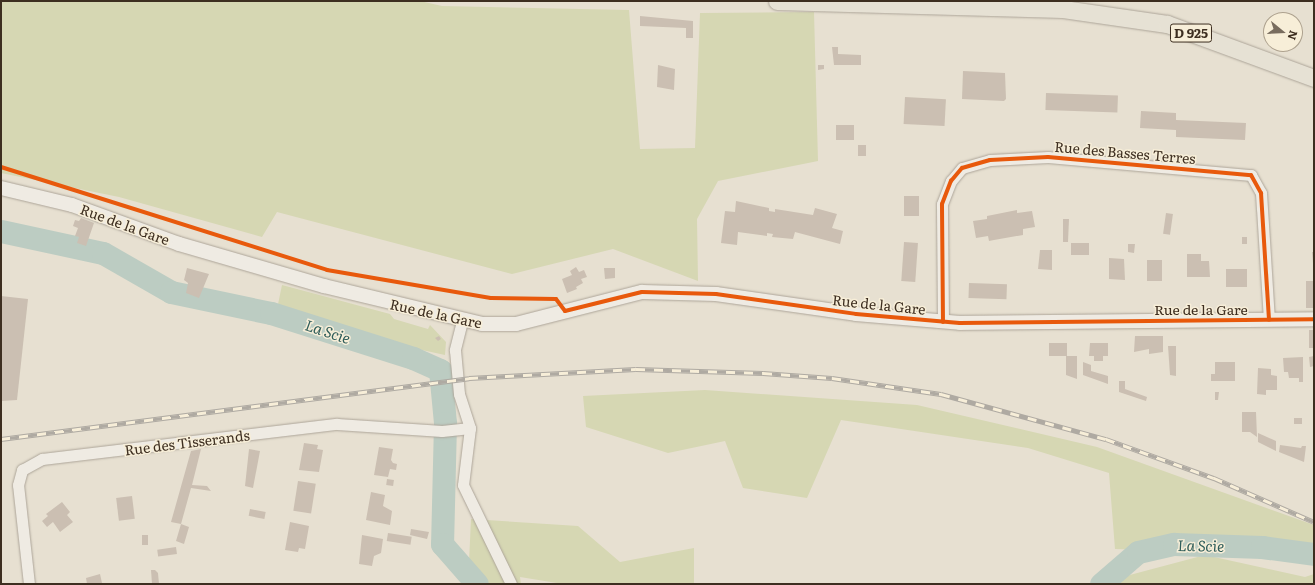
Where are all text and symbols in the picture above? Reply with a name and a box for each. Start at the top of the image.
north arrow [1263,12,1303,52]
road number: D 925 [1169,22,1213,44]
text: N [1284,29,1302,42]
street label: Rue des Basses Terres [1054,137,1196,167]
street label: Rue de la Gare [78,200,172,248]
street label: Rue de la Gare [832,291,926,317]
street label: Rue de la Gare [388,295,484,331]
street label: Rue de la Gare [1154,301,1248,317]
water label: La Scie [303,315,353,347]
street label: Rue des Tisserands [124,426,250,458]
water label: La Scie [1178,536,1224,554]

